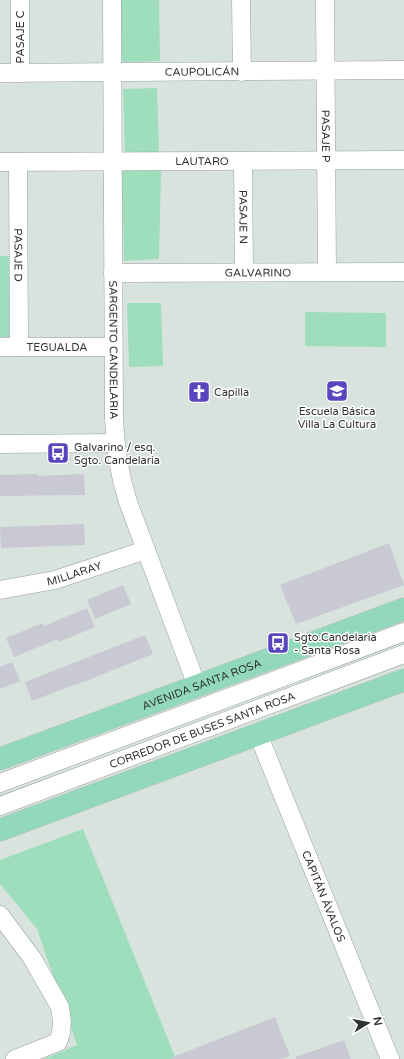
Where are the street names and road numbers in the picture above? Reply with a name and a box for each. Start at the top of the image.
street label: PASAJE C [14,10,27,63]
street label: CAUPOLICÁN [165,64,239,78]
street label: PASAJE P [319,110,333,162]
street label: LAUTARO [175,154,229,168]
street label: PASAJE N [237,190,250,244]
street label: PASAJE D [12,228,25,282]
street label: GALVARINO [225,266,291,279]
street label: SARGENTO CANDELARIA [107,281,121,419]
street label: TEGUALDA [27,341,88,354]
street label: MILLARAY [46,559,103,588]
street label: AVENIDA SANTA ROSA [140,656,263,712]
street label: CORREDOR DE BUSES SANTA ROSA [108,689,297,771]
street label: CAPITÁN ÁVALOS [299,848,348,944]

